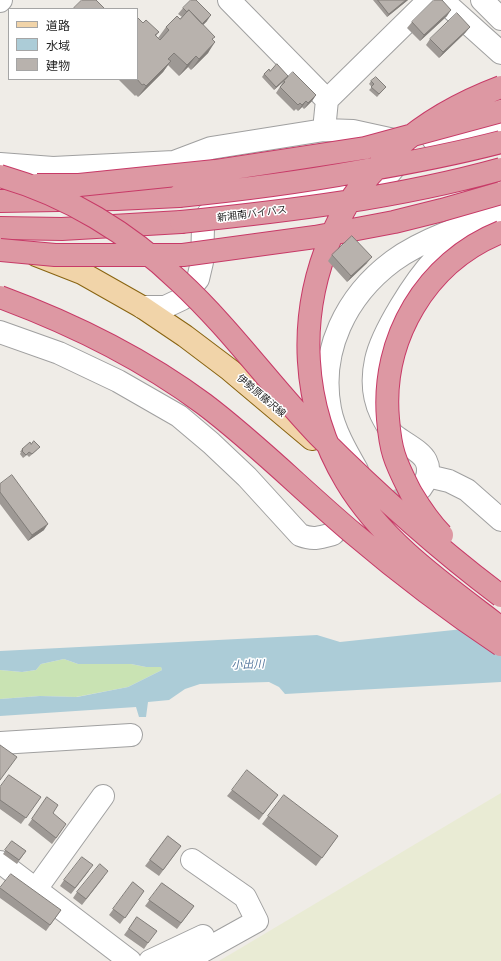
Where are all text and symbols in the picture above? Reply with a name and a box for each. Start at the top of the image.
legend [8,8,138,80]
text: 道路 [46,18,70,33]
text: 水域 [46,38,70,53]
text: 建物 [46,58,70,73]
street label: 新湘南バイパス [217,204,287,224]
street label: 伊勢原藤沢線 [234,372,288,420]
water label: 小出川 [231,658,265,672]

